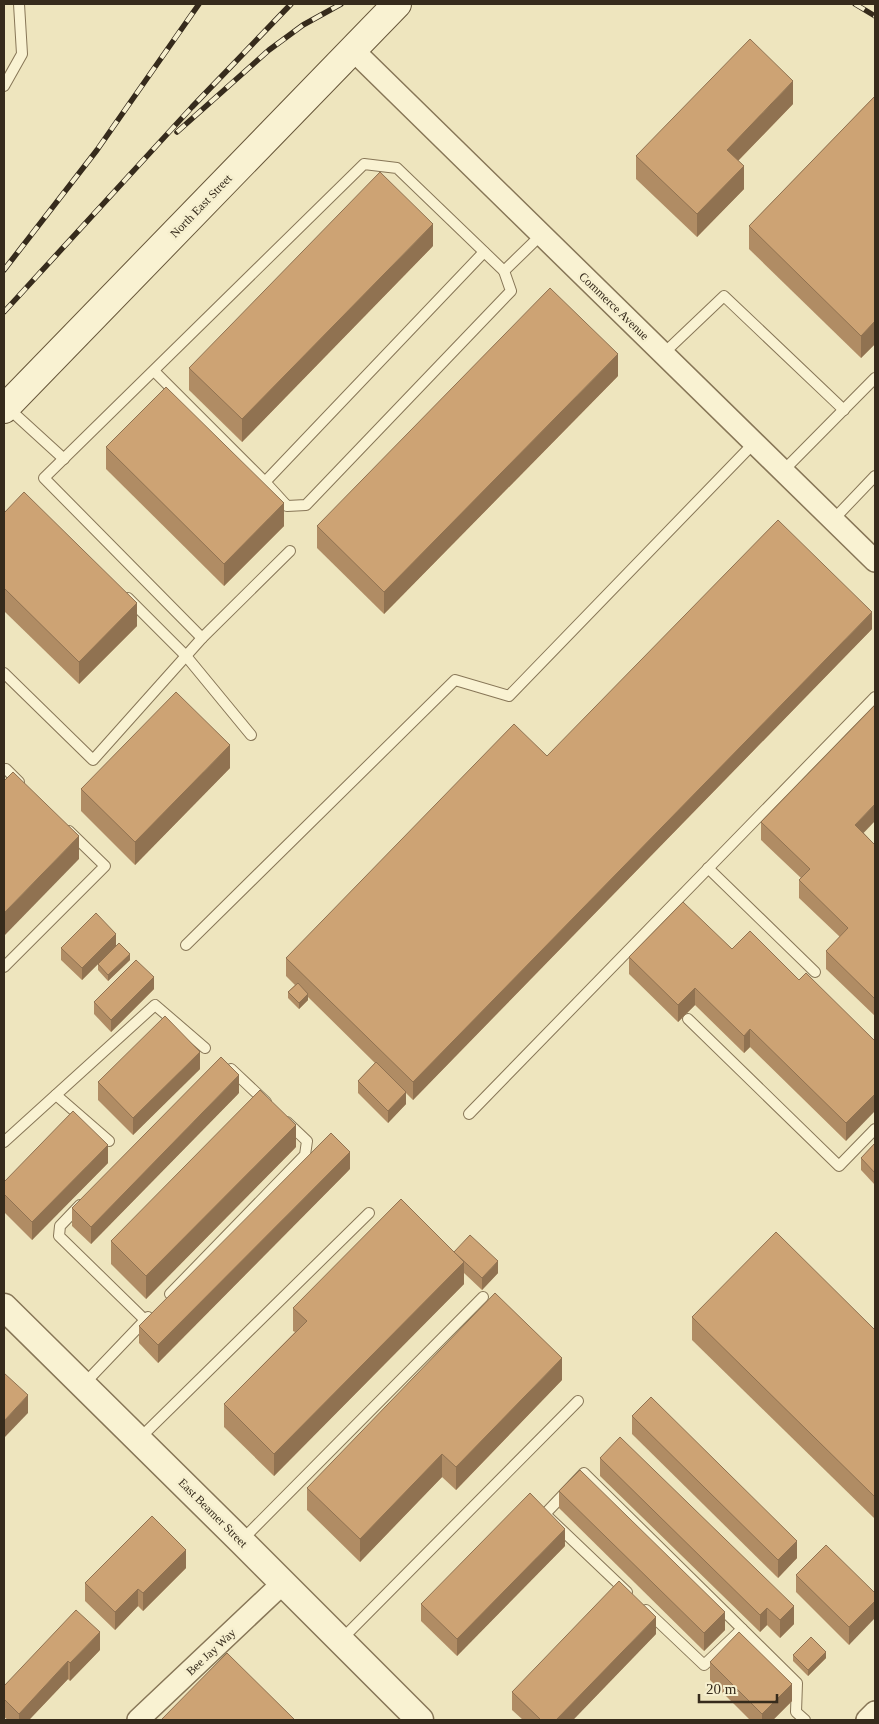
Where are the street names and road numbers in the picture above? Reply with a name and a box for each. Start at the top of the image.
street label: North East Street [167,171,235,241]
street label: Commerce Avenue [576,269,652,343]
street label: East Beamer Street [176,1476,251,1551]
street label: Bee Jay Way [184,1626,238,1678]

